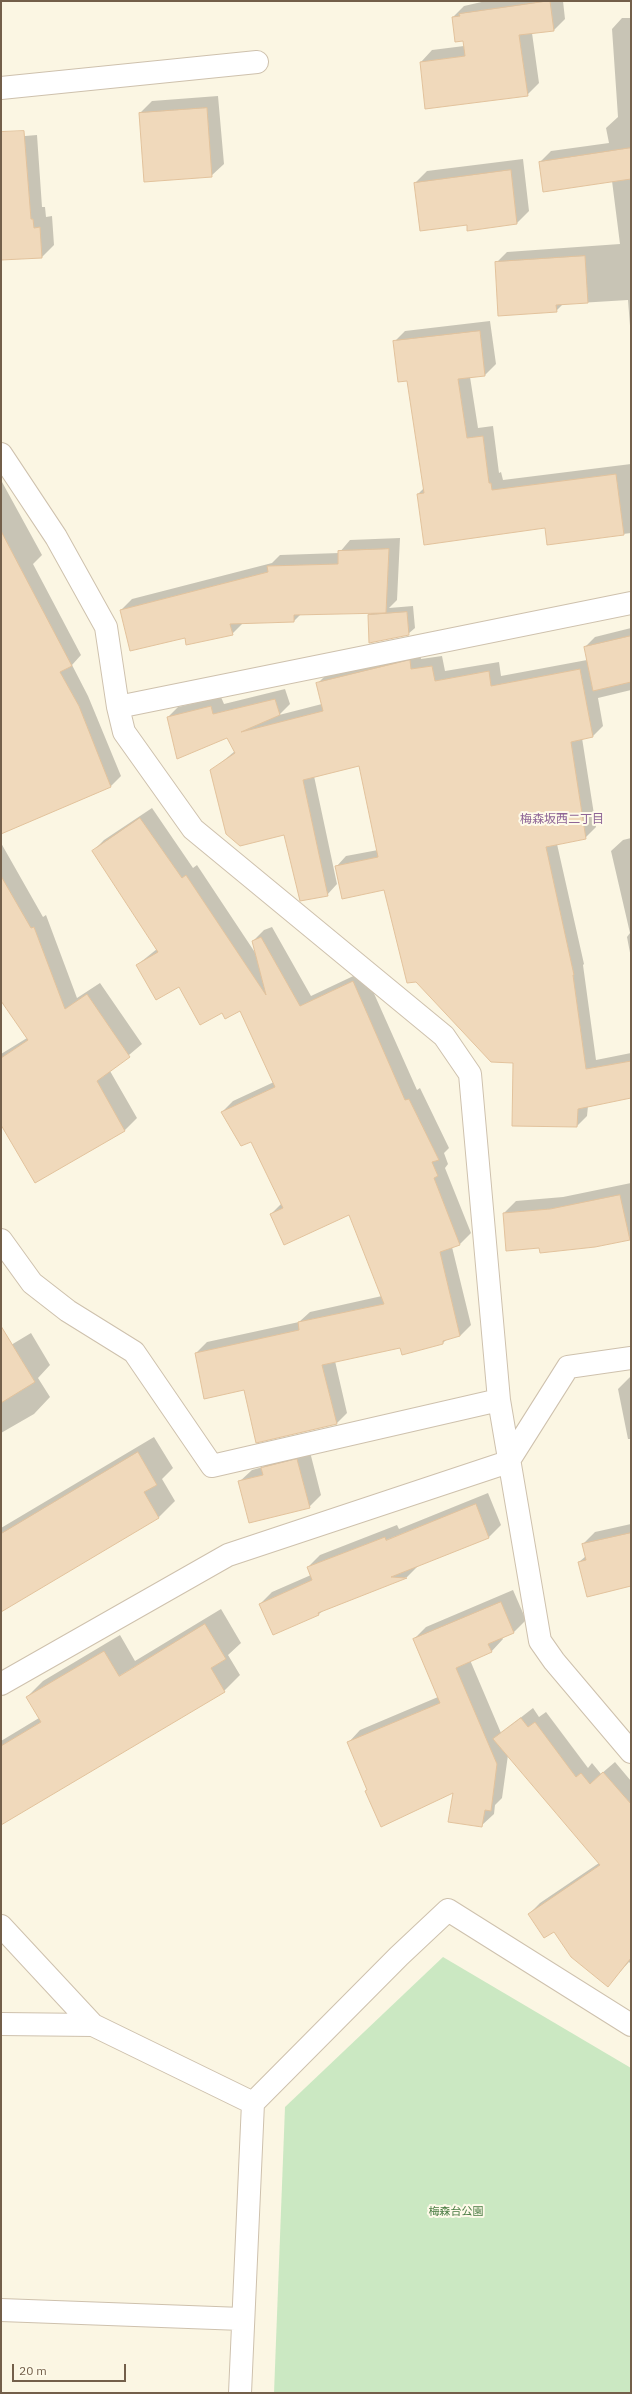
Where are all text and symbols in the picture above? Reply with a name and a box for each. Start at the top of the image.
district label: 梅森坂西二丁目 [520,813,604,827]
park label: 梅森台公園 [429,2205,483,2219]
scale bar [14,2356,128,2382]
text: 20 m [19,2363,47,2378]

